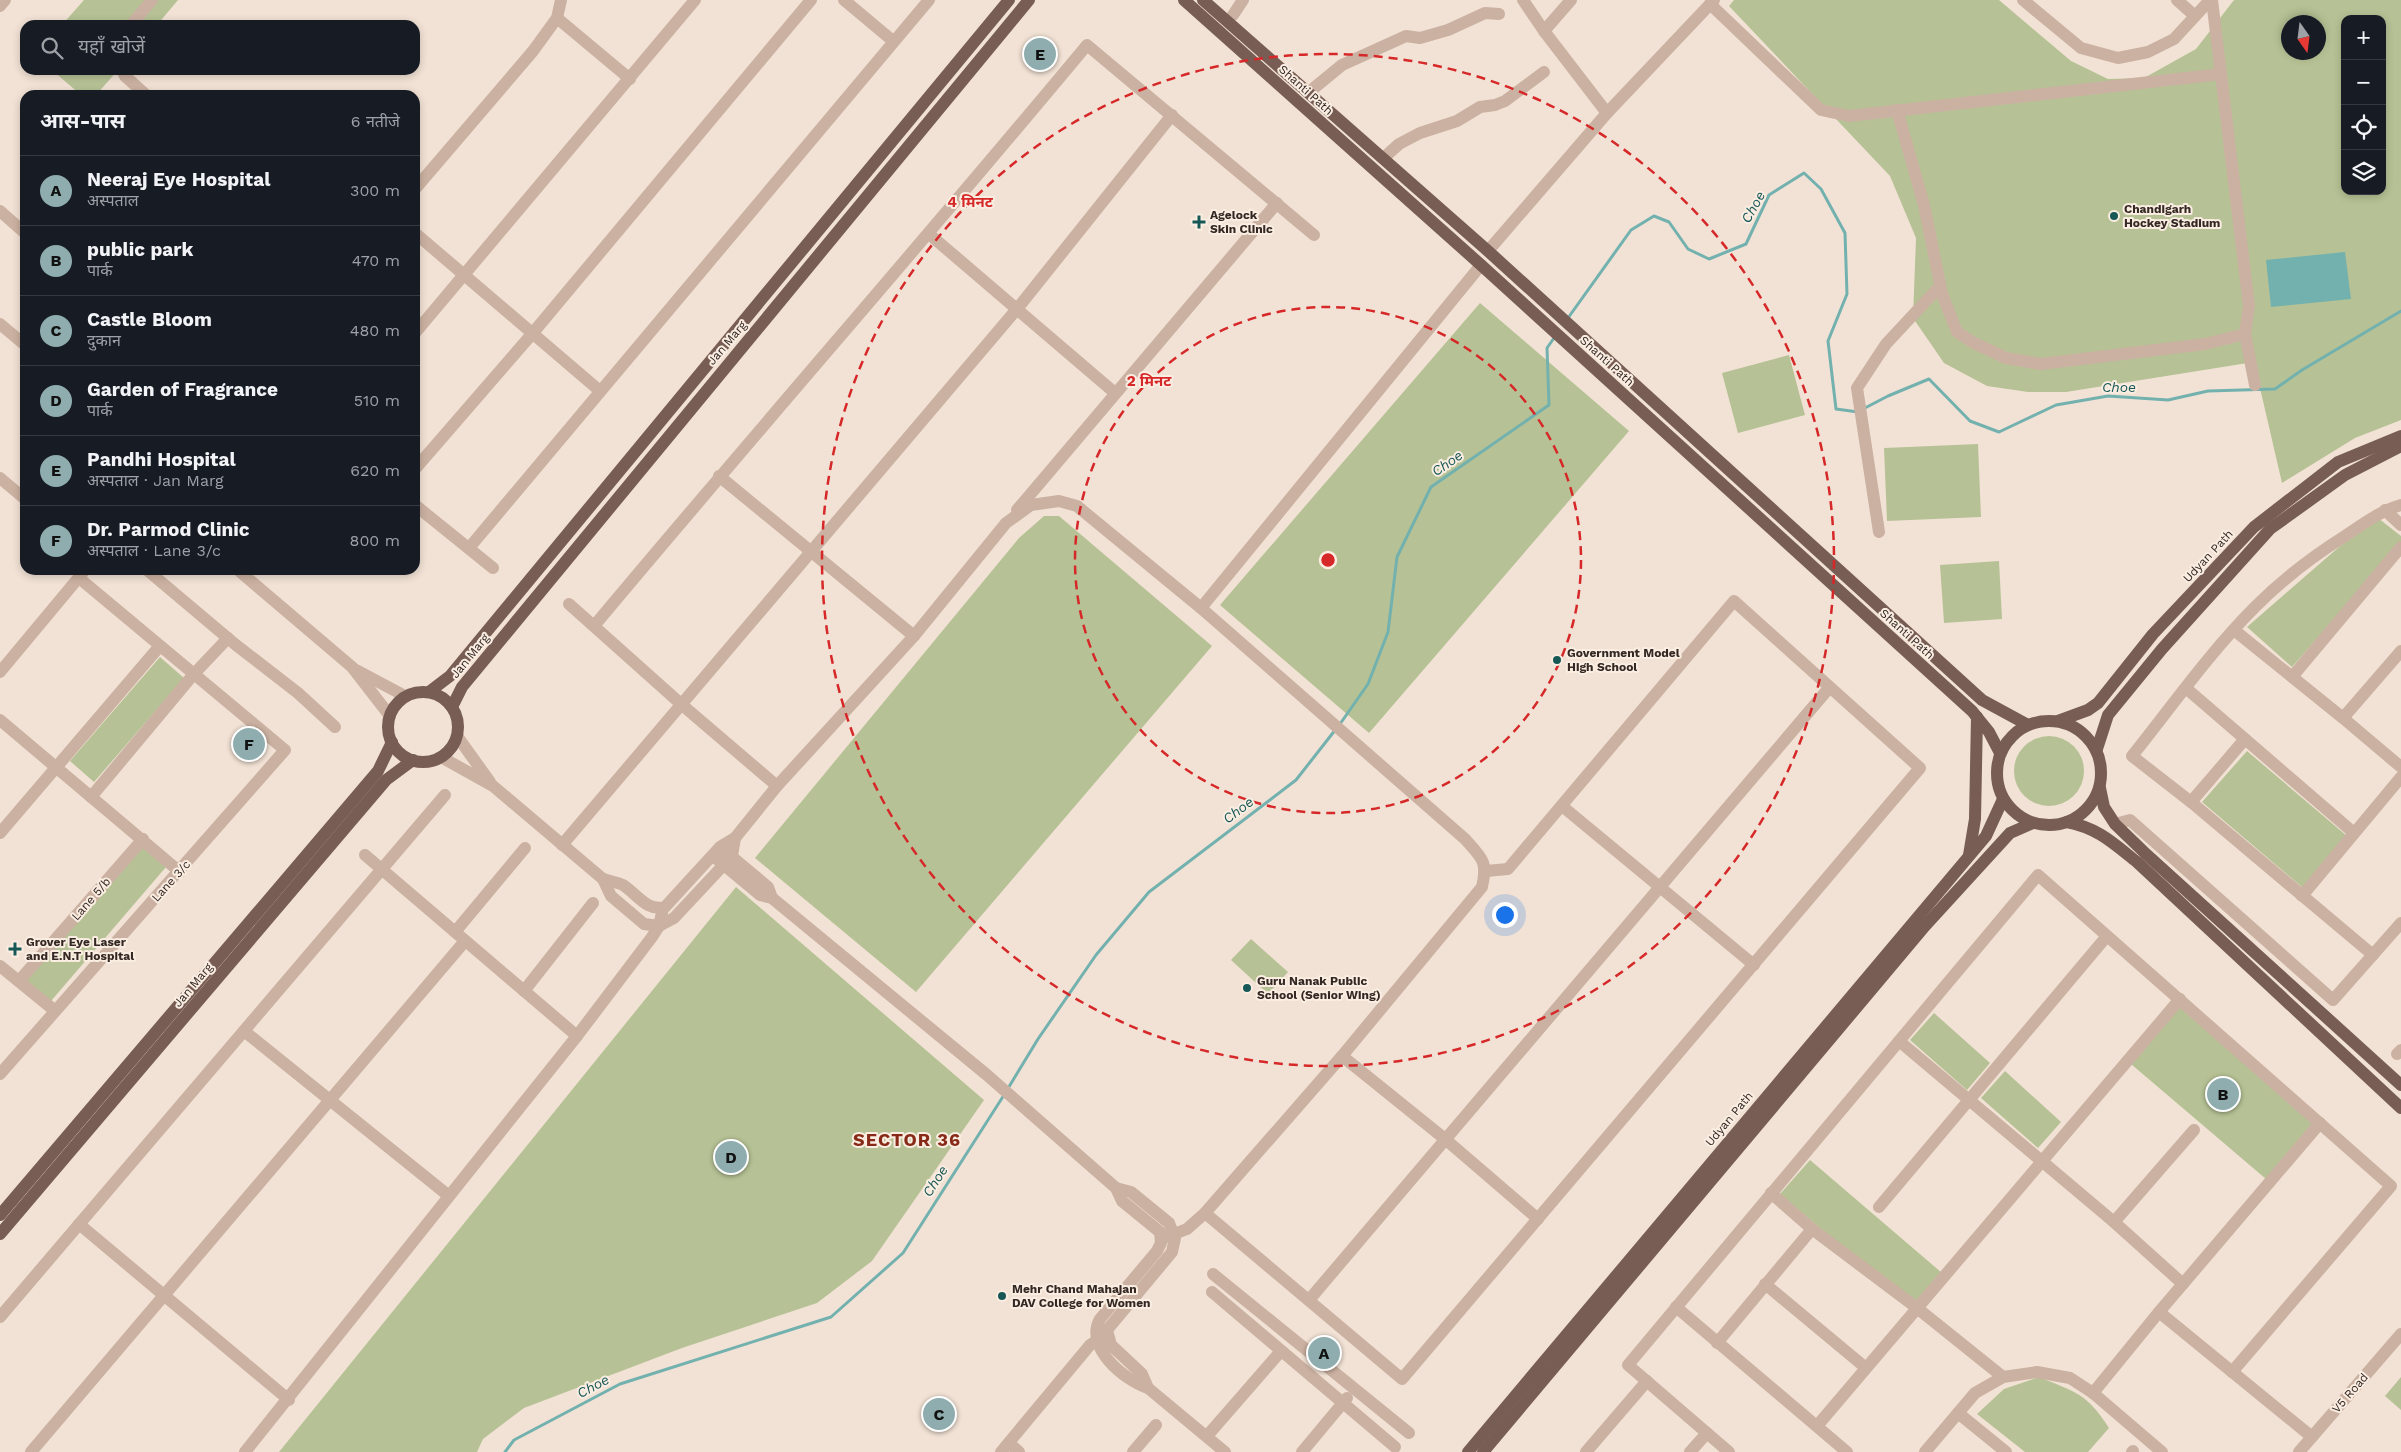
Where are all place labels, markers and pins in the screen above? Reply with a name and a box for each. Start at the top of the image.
pin: E [1024,35,1056,73]
place label: Chandigarh Hockey Stadium [2124,202,2220,230]
place label: Agelock Skin Clinic [1210,208,1273,236]
marker: Chandigarh Hockey Stadium [2108,210,2120,222]
marker: Agelock Skin Clinic [1192,215,1206,229]
centre of rings [1319,551,1337,569]
place label: Government Model High School [1567,646,1680,674]
marker: Government Model High School [1551,654,1563,666]
pin: F [233,725,265,763]
place label: Grover Eye Laser and E.N.T Hospital [26,935,134,963]
marker: Grover Eye Laser and E.N.T Hospital [8,942,22,956]
place label: Guru Nanak Public School (Senior Wing) [1257,974,1381,1002]
marker: Guru Nanak Public School (Senior Wing) [1241,982,1253,994]
pin: B [2207,1075,2239,1113]
pin: D [715,1138,747,1176]
place label: Mehr Chand Mahajan DAV College for Women [1012,1282,1151,1310]
marker: Mehr Chand Mahajan DAV College for Women [996,1290,1008,1302]
pin: A [1308,1334,1340,1372]
pin: C [923,1395,955,1433]

